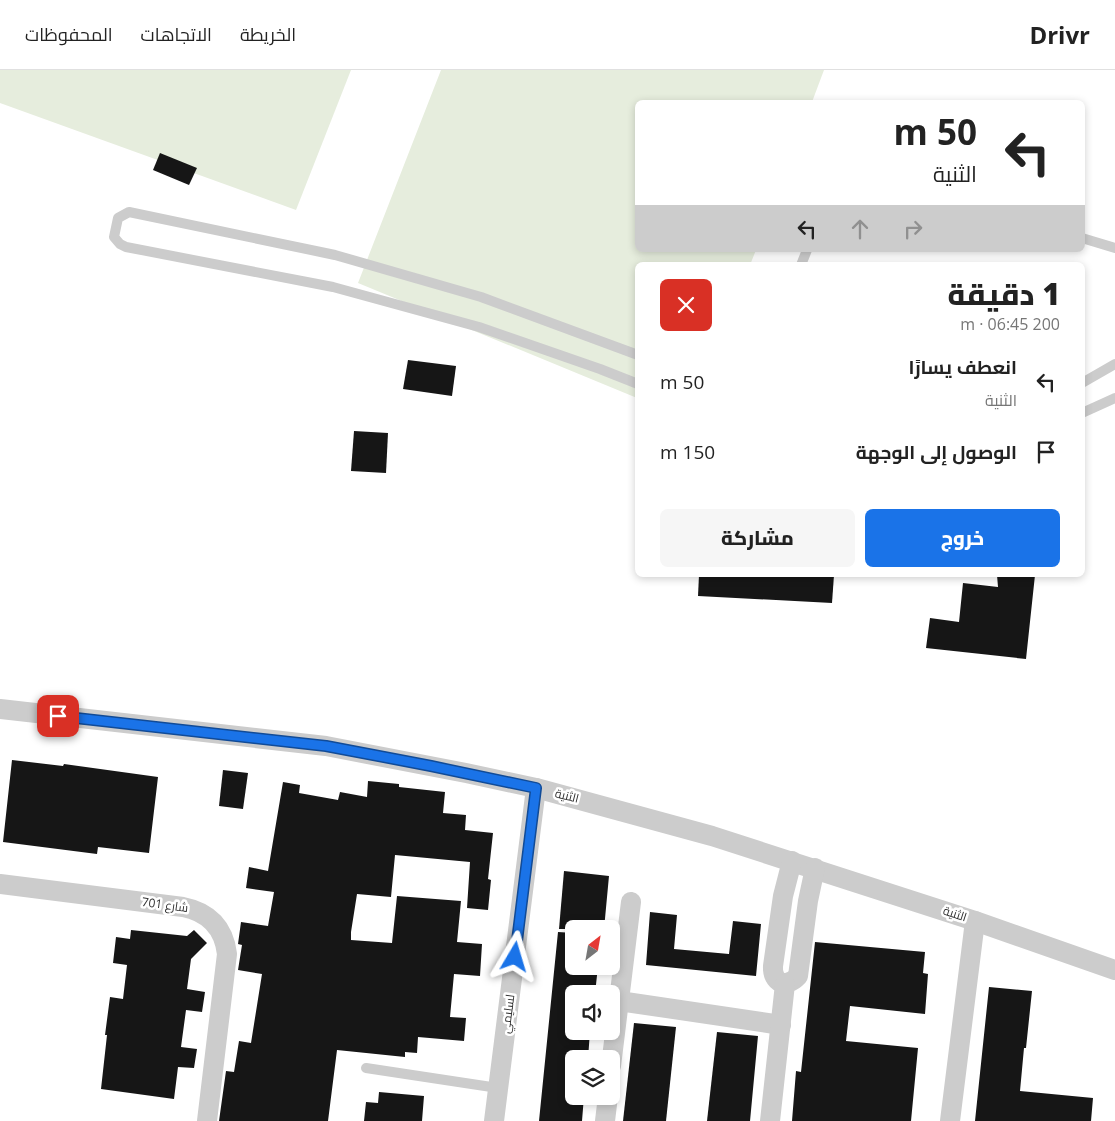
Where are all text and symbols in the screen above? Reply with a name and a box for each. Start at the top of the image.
text: Drivr [1029,18,1090,51]
text: المحفوظات [25,22,113,46]
text: الاتجاهات [141,22,212,46]
text: الخريطة [240,22,296,46]
text: 50 m [894,108,977,155]
icon: left [995,120,1060,185]
text: الثنية [933,158,977,188]
icon: left [793,215,821,243]
icon: ahead [846,215,874,243]
icon: right [899,215,927,243]
text: 1 دقيقة [948,273,1060,314]
button: close [660,279,712,331]
text: 200 m · 06:45 [960,313,1060,335]
text: انعطف يسارًا [908,354,1017,380]
icon: left [1032,368,1060,396]
text: 50 m [660,369,704,395]
text: الثنية [985,389,1017,411]
icon: arrive [1032,438,1060,466]
text: 150 m [660,439,715,465]
text: الوصول إلى الوجهة [856,439,1017,465]
button: مشاركة [660,509,855,567]
button: خروج [865,509,1060,567]
pin [37,695,79,737]
icon: arrive [44,702,72,730]
street label: الثنية [553,784,581,807]
street label: شارع 701 [141,893,190,916]
street label: الثنية [941,902,969,925]
north arrow [565,920,620,975]
map controls [565,920,620,1105]
position arrow [488,930,540,982]
button: sound [565,985,620,1040]
street label: لسليمي [497,993,520,1035]
button: layers [565,1050,620,1105]

